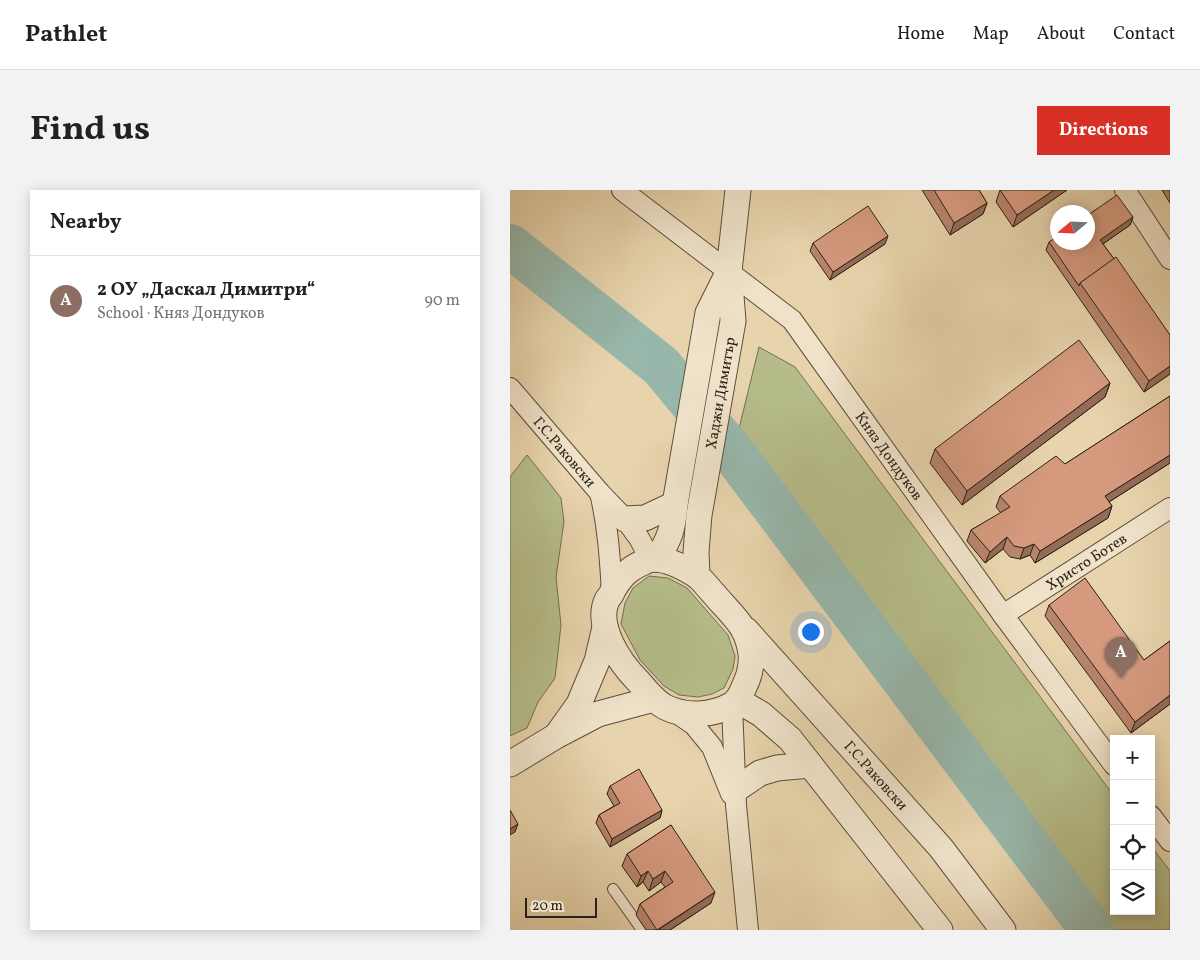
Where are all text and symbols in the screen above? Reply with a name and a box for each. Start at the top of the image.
text: Pathlet [25,18,107,52]
text: Home [897,22,945,47]
text: Map [973,22,1009,47]
text: About [1037,22,1085,47]
text: Contact [1113,22,1175,47]
text: Find us [30,106,150,154]
button: Directions [1037,106,1170,155]
north arrow [1050,205,1095,250]
text: Nearby [50,208,121,237]
text: 2 ОУ „Даскал Димитри“ [97,277,315,303]
text: A [60,290,72,312]
text: 90 m [424,290,460,312]
text: School · Княз Дондуков [97,303,265,325]
street label: Хаджи Димитър [702,336,742,451]
street label: Княз Дондуков [849,408,927,505]
street label: Г.С.Раковски [527,413,600,493]
street label: Христо Ботев [1043,529,1132,597]
your location [798,619,824,645]
pin: A [1105,637,1137,678]
map controls [1110,735,1155,915]
button: + [1110,735,1155,780]
street label: Г.С.Раковски [838,737,912,816]
button: − [1110,780,1155,825]
button: locate [1110,825,1155,870]
button: layers [1110,870,1155,915]
scale bar [525,895,598,918]
text: 20 m [532,897,563,916]

